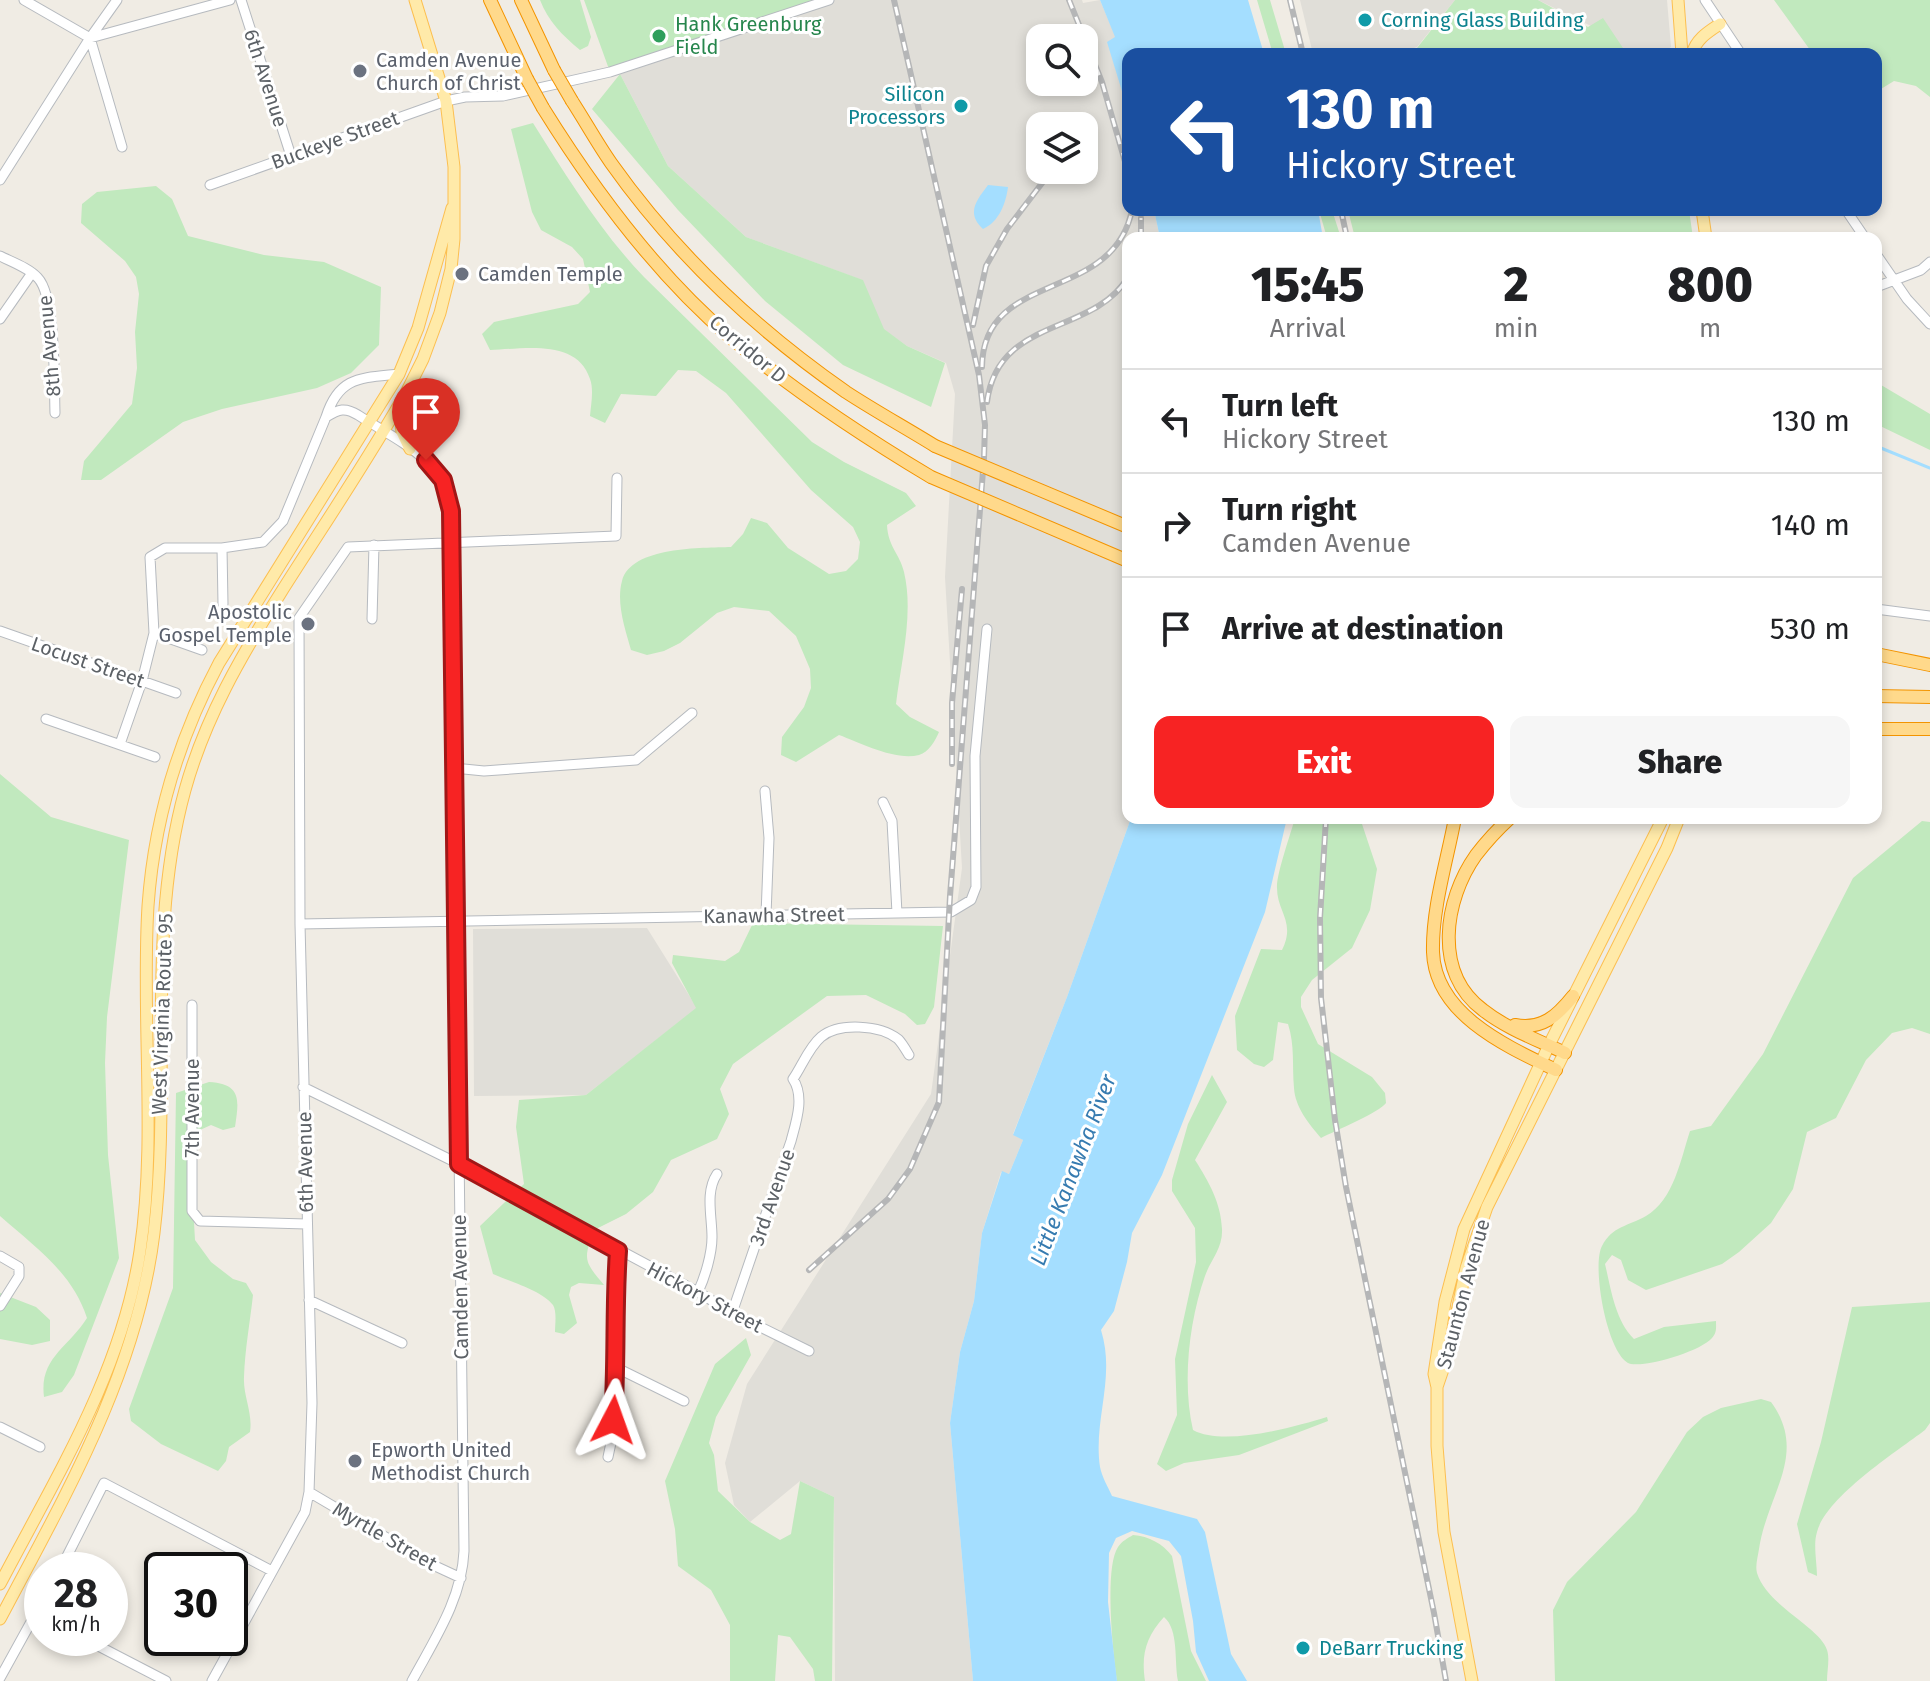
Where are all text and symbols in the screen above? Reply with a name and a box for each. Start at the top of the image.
place label: Corning Glass Building [1381,8,1584,32]
marker: Corning Glass Building [1356,11,1374,29]
place label: Hank Greenburg Field [675,12,822,59]
map controls [1026,24,1098,184]
button: search [1026,24,1098,96]
street label: 6th Avenue [239,26,293,130]
marker: Hank Greenburg Field [650,27,668,45]
place label: Camden Avenue Church of Christ [376,48,521,95]
marker: Camden Avenue Church of Christ [351,62,369,80]
text: 130 m [1286,76,1434,143]
icon: left [1154,80,1258,184]
place label: Silicon Processors [848,82,945,129]
marker: Silicon Processors [952,97,970,115]
street label: Buckeye Street [268,105,403,174]
button: layers [1026,112,1098,184]
text: Hickory Street [1286,144,1516,188]
text: 15:45 [1251,256,1365,314]
text: 2 [1504,256,1529,314]
text: 800 [1668,256,1753,314]
place label: Camden Temple [478,262,623,286]
marker: Camden Temple [453,265,471,283]
street label: 8th Avenue [33,294,65,398]
street label: Corridor D [705,310,791,388]
text: Arrival [1270,313,1346,344]
text: min [1494,313,1539,344]
text: m [1699,313,1721,344]
pin [392,378,460,460]
text: Turn left [1222,388,1338,424]
icon: arrive [404,390,448,434]
icon: left [1154,399,1198,443]
text: 130 m [1772,403,1850,439]
text: Hickory Street [1222,424,1388,455]
text: Turn right [1222,492,1357,528]
icon: right [1154,503,1198,547]
text: 140 m [1771,507,1850,543]
text: Camden Avenue [1222,528,1411,559]
place label: Apostolic Gospel Temple [159,600,292,647]
icon: arrive [1154,607,1198,651]
text: Arrive at destination [1222,611,1504,647]
text: 530 m [1770,611,1850,647]
marker: Apostolic Gospel Temple [299,615,317,633]
street label: Locust Street [28,631,149,693]
button: Exit [1154,716,1494,808]
button: Share [1510,716,1850,808]
street label: Kanawha Street [703,902,846,928]
street label: West Virginia Route 95 [146,913,178,1115]
street label: 7th Avenue [180,1058,204,1158]
water label: Little Kanawha River [1024,1070,1122,1269]
street label: 6th Avenue [292,1111,318,1213]
street label: 3rd Avenue [744,1145,800,1249]
street label: Camden Avenue [447,1214,473,1360]
street label: Staunton Avenue [1431,1216,1495,1372]
street label: Hickory Street [643,1256,768,1338]
position arrow [571,1378,655,1462]
place label: Epworth United Methodist Church [371,1438,530,1485]
marker: Epworth United Methodist Church [346,1452,364,1470]
street label: Myrtle Street [329,1497,442,1576]
speed limit sign: 30 [144,1552,248,1656]
text: 28 [54,1570,98,1618]
text: km/h [51,1612,101,1636]
place label: DeBarr Trucking [1319,1636,1464,1660]
marker: DeBarr Trucking [1294,1639,1312,1657]

